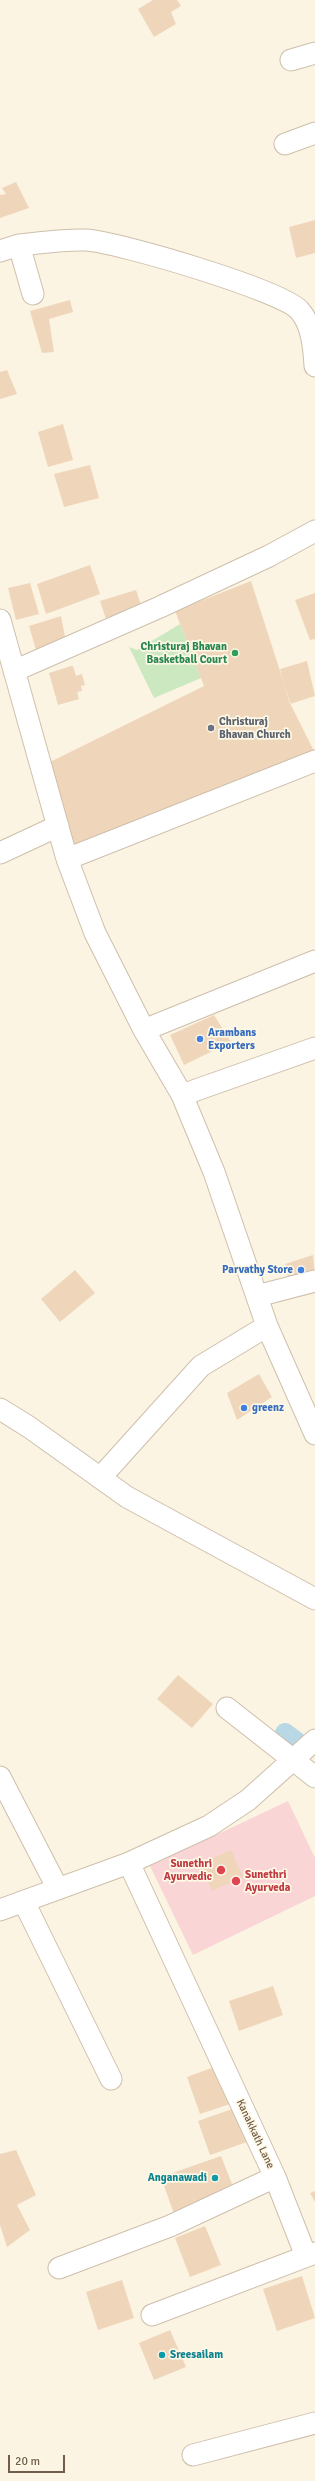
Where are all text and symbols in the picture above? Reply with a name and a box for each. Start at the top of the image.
place label: Christuraj Bhavan Basketball Court [141,640,227,666]
marker: Christuraj Bhavan Basketball Court [230,648,240,658]
place label: Christuraj Bhavan Church [219,715,291,741]
marker: Christuraj Bhavan Church [206,723,216,733]
place label: Arambans Exporters [208,1026,256,1052]
marker: Arambans Exporters [195,1034,205,1044]
place label: Parvathy Store [222,1263,293,1277]
marker: Parvathy Store [296,1265,306,1275]
place label: greenz [252,1401,284,1415]
marker: greenz [239,1403,249,1413]
place label: Sunethri Ayurvedic [164,1857,212,1883]
marker: Sunethri Ayurvedic [215,1864,227,1876]
place label: Sunethri Ayurveda [245,1868,290,1894]
marker: Sunethri Ayurveda [230,1875,242,1887]
street label: Kanakkath Lane [233,2097,277,2171]
place label: Anganawadi [148,2171,207,2185]
marker: Anganawadi [210,2173,220,2183]
place label: Sreesailam [170,2348,223,2362]
marker: Sreesailam [157,2350,167,2360]
scale bar [10,2447,67,2473]
text: 20 m [15,2454,40,2469]

